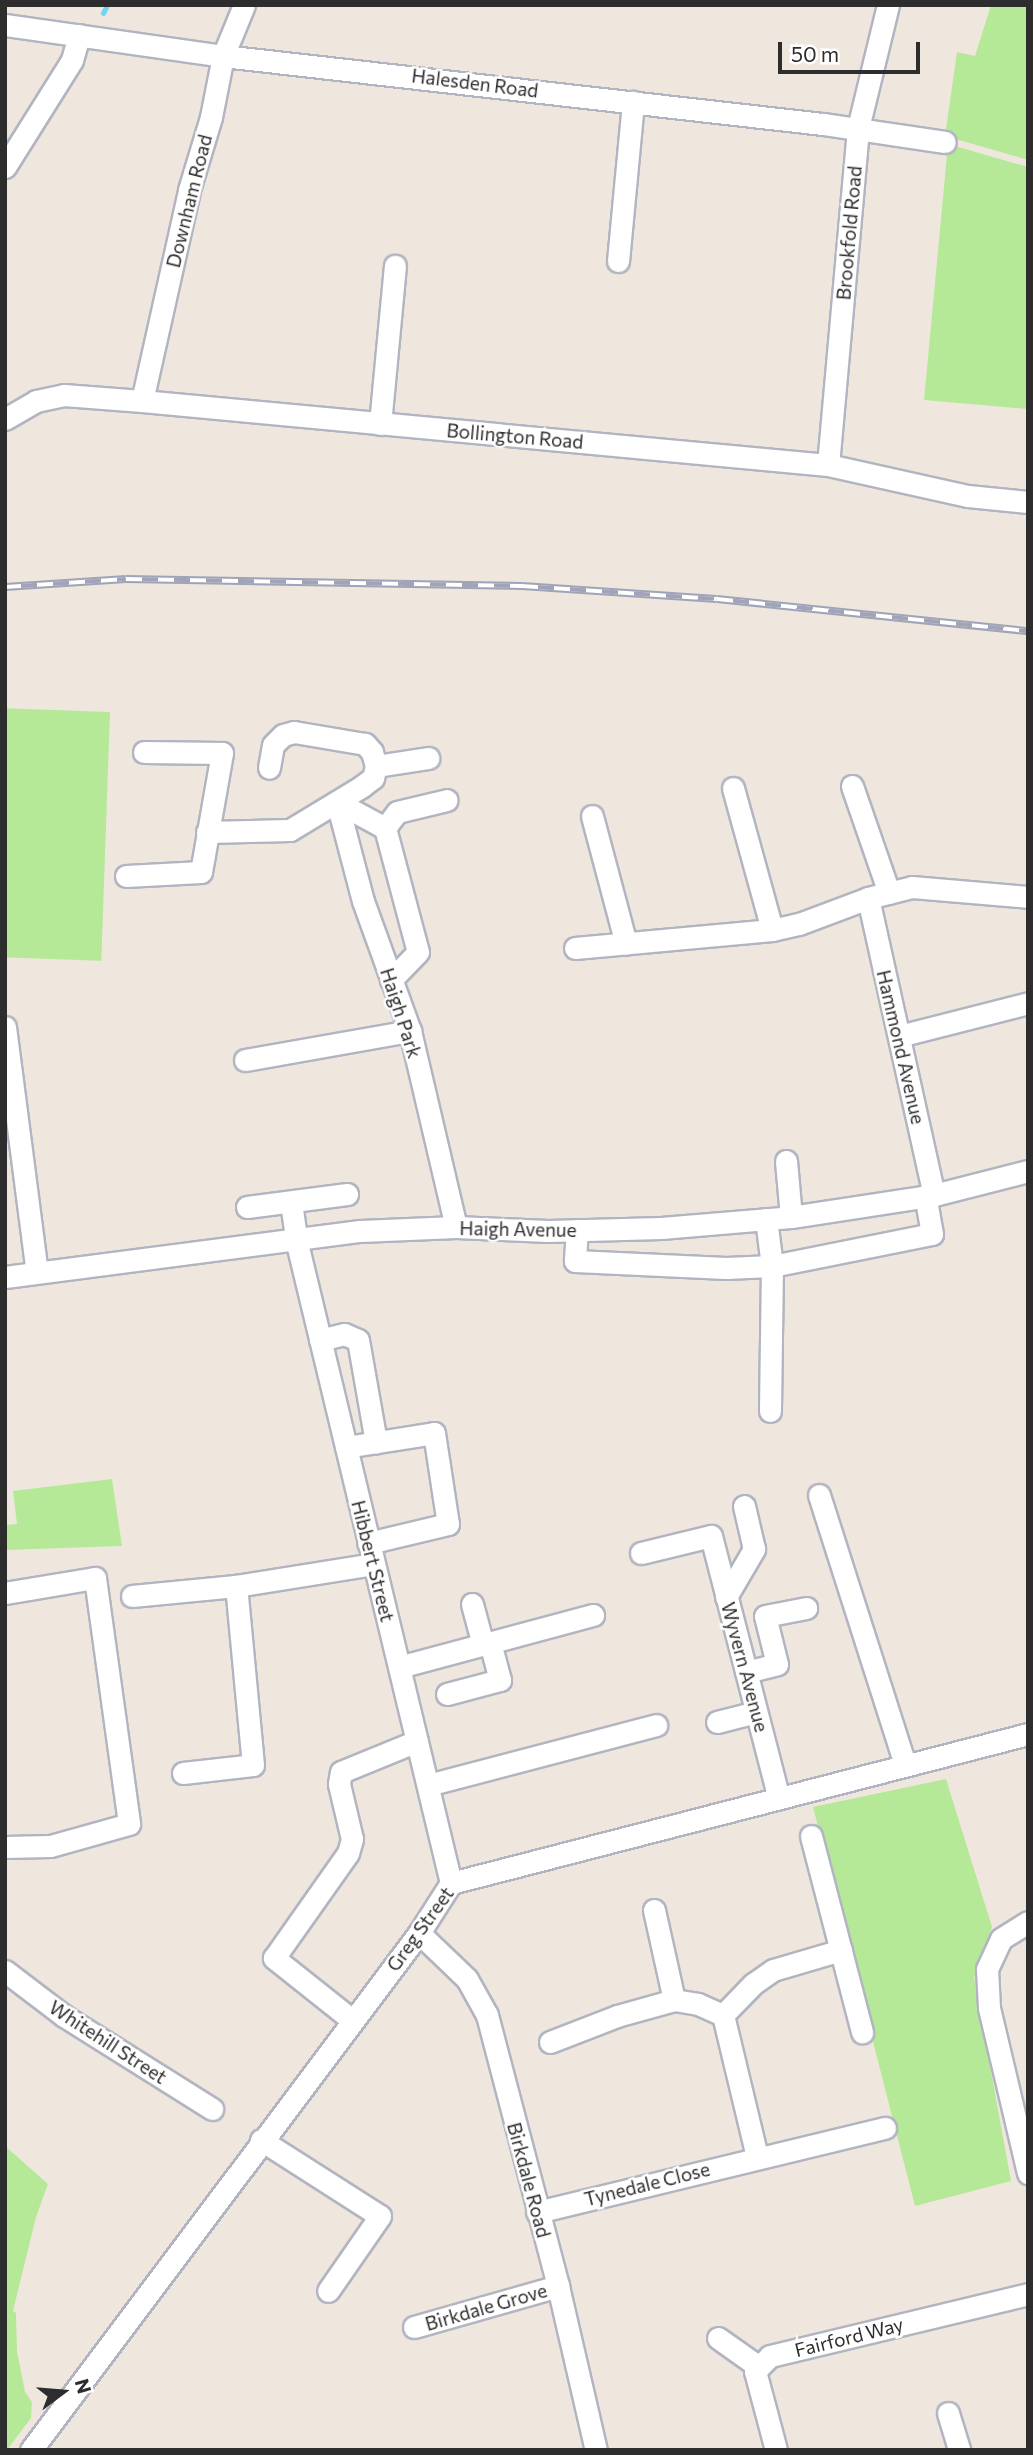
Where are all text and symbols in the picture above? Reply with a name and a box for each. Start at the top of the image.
scale bar [781,28,923,72]
text: 50 m [791,41,839,66]
street label: Halesden Road [410,64,540,102]
street label: Downham Road [161,132,217,270]
street label: Brookfold Road [832,165,866,301]
street label: Bollington Road [446,419,584,453]
street label: Haigh Park [376,965,426,1061]
street label: Hammond Avenue [872,968,930,1126]
street label: Haigh Avenue [459,1217,577,1241]
street label: Hibbert Street [347,1498,399,1624]
street label: Wyvern Avenue [717,1600,773,1734]
street label: Greg Street [382,1882,458,1976]
street label: Whitehill Street [45,1996,171,2088]
street label: Birkdale Road [503,2120,555,2240]
street label: Tynedale Close [582,2157,712,2211]
street label: Birkdale Grove [422,2279,550,2335]
street label: Fairford Way [792,2312,906,2362]
north arrow [28,2357,98,2427]
text: N [71,2376,97,2396]

